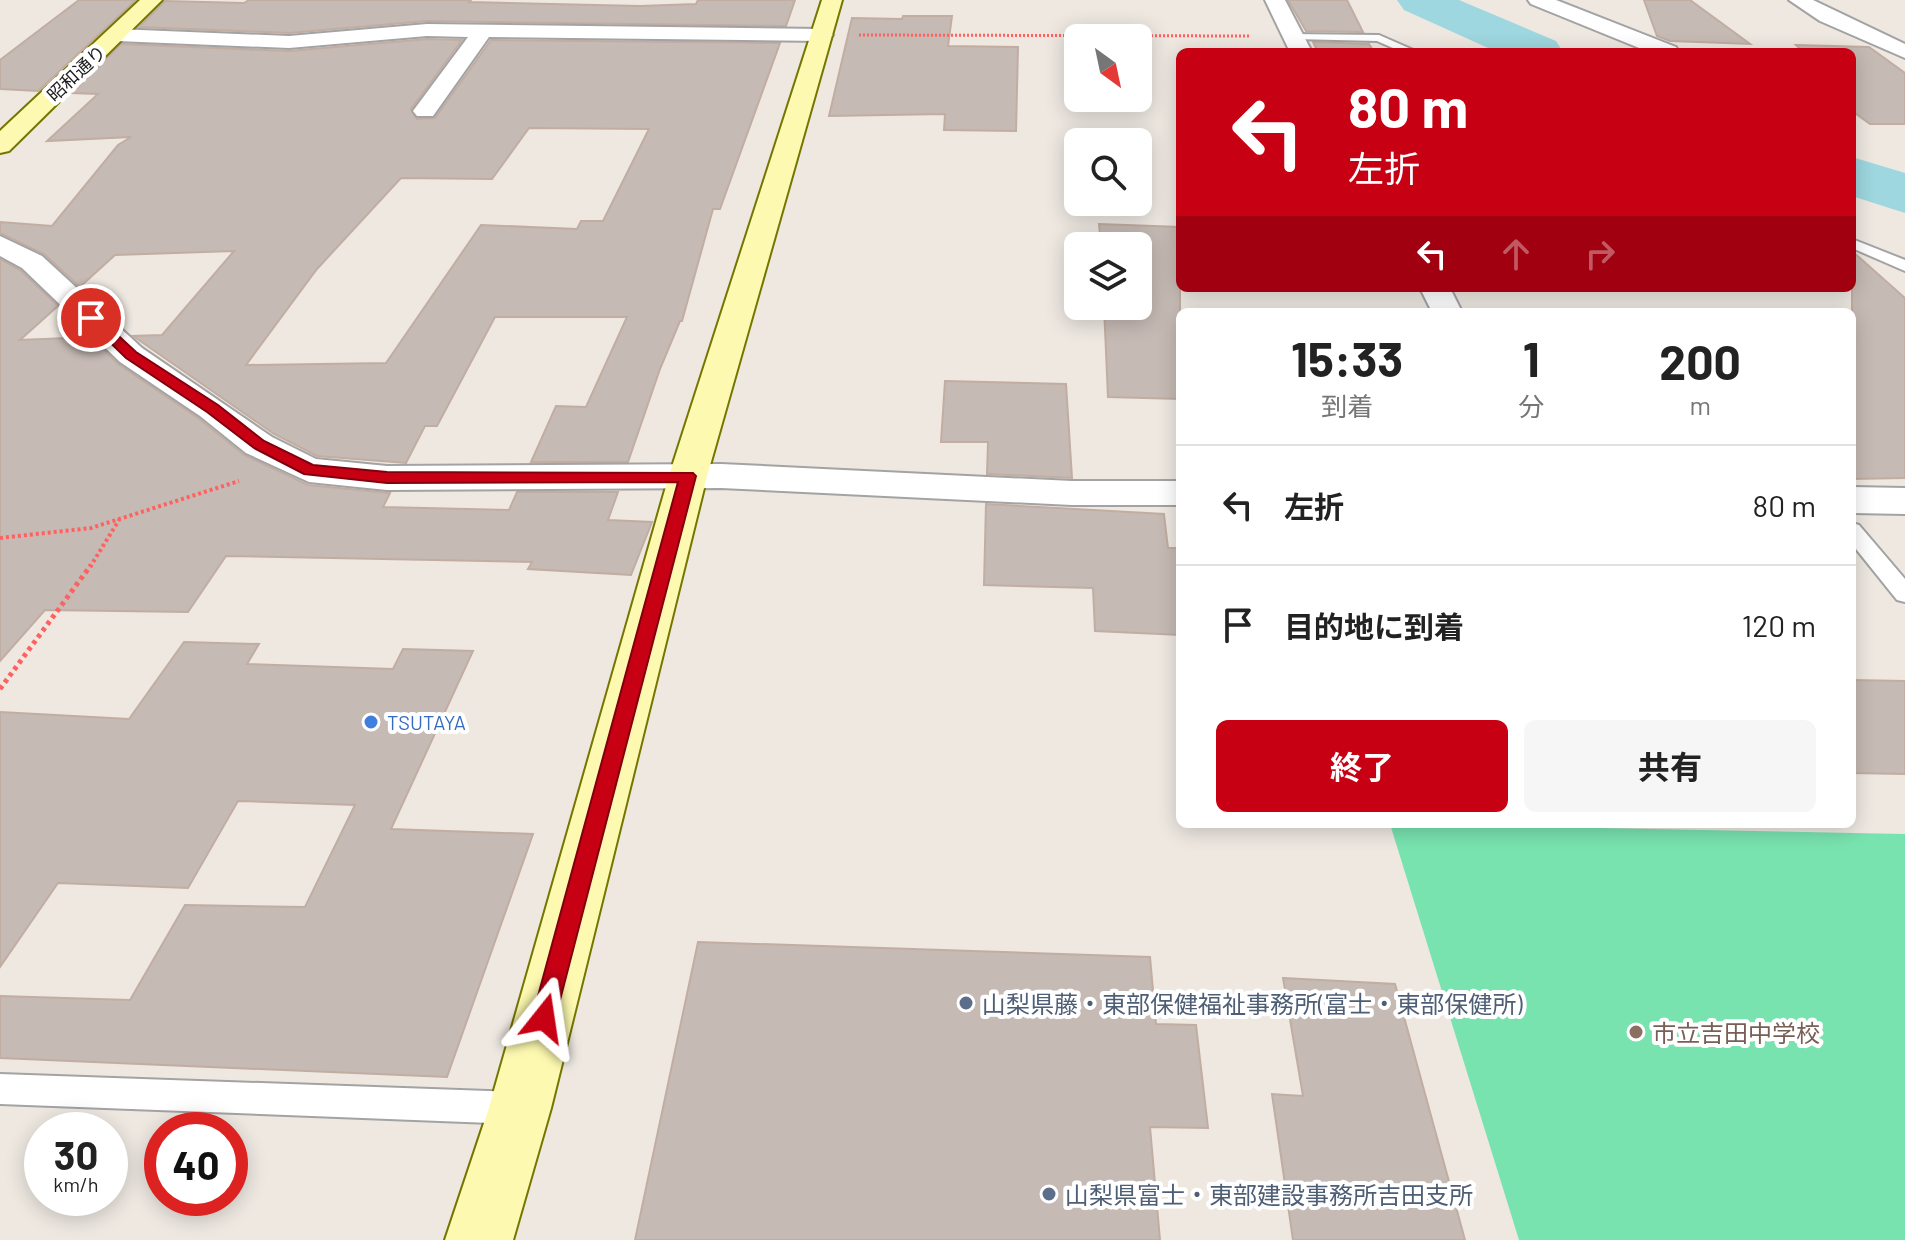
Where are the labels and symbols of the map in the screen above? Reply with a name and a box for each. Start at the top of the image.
north arrow [1064,24,1152,112]
street label: 昭和通り [42,40,110,106]
pin [57,284,125,352]
place label: TSUTAYA [387,710,466,734]
marker: TSUTAYA [362,713,380,731]
position arrow [502,976,586,1060]
place label: 山梨県藤・東部保健福祉事務所(富士・東部保健所) [982,989,1523,1018]
marker: 山梨県藤・東部保健福祉事務所(富士・東部保健所) [957,994,975,1012]
place label: 市立吉田中学校 [1652,1018,1820,1047]
marker: 市立吉田中学校 [1627,1023,1645,1041]
speed limit sign: 40 [144,1112,248,1216]
place label: 山梨県富士・東部建設事務所吉田支所 [1065,1180,1473,1209]
marker: 山梨県富士・東部建設事務所吉田支所 [1040,1185,1058,1203]

